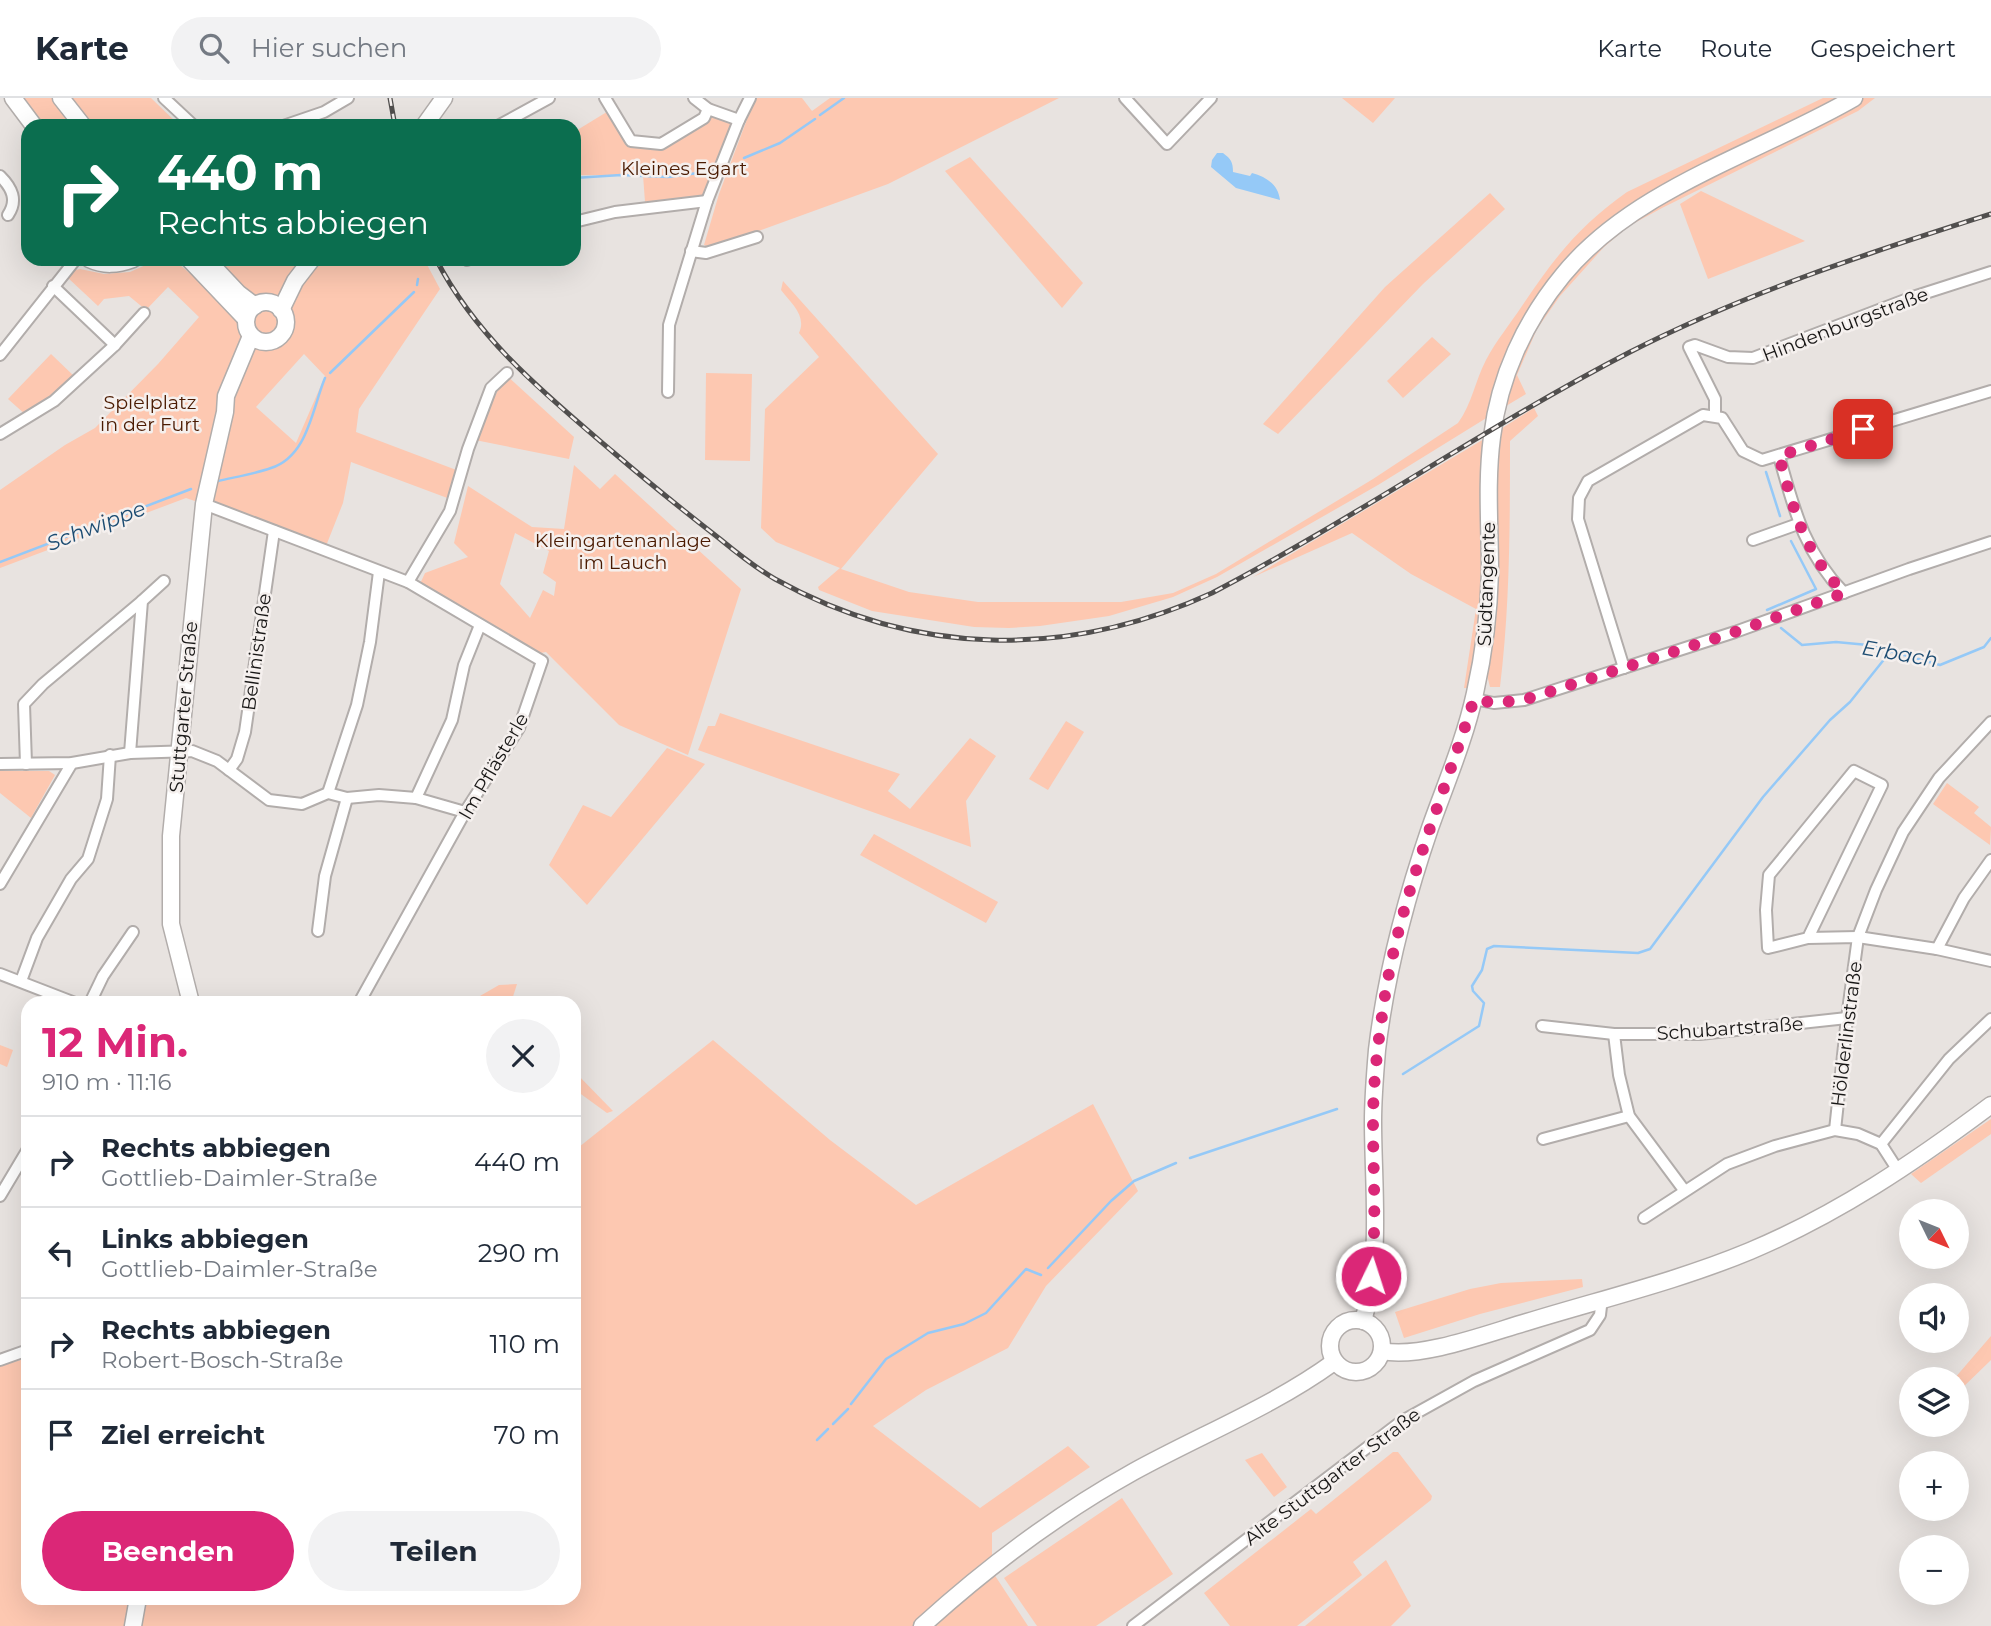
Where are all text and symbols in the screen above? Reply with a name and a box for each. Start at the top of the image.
search box [171,17,661,80]
text: Karte [35,28,129,68]
icon: search [195,29,233,67]
text: Hier suchen [251,32,407,64]
text: Karte [1597,34,1662,63]
text: Route [1700,34,1772,63]
text: Gespeichert [1810,34,1956,63]
text: 440 m [157,143,323,202]
icon: right [42,147,133,238]
park label: Kleines Egart [621,157,747,180]
text: Rechts abbiegen [157,203,429,242]
street label: Hindenburgstraße [1759,282,1931,367]
park label: Spielplatz in der Furt [100,391,200,436]
pin [1833,399,1893,459]
icon: arrive [1844,410,1882,448]
water label: Schwippe [43,495,149,556]
street label: Südtangente [1473,521,1500,647]
park label: Kleingartenanlage im Lauch [535,529,711,574]
street label: Bellinistraße [237,592,276,712]
street label: Stuttgarter Straße [165,620,202,794]
water label: Erbach [1860,635,1940,672]
street label: Im Pflästerle [454,709,533,824]
street label: Hölderlinstraße [1826,960,1867,1108]
street label: Schubartstraße [1656,1012,1804,1045]
text: 12 Min. [42,1016,188,1068]
button: close [486,1019,560,1093]
text: 910 m · 11:16 [42,1068,172,1096]
text: Rechts abbiegen [101,1132,331,1164]
icon: right [42,1143,80,1181]
text: 440 m [474,1146,560,1178]
text: Gottlieb-Daimler-Straße [101,1164,378,1192]
north arrow [1899,1199,1969,1269]
map controls [1899,1199,1969,1605]
text: Links abbiegen [101,1223,309,1255]
icon: left [42,1234,80,1272]
text: 290 m [478,1237,560,1269]
position arrow [1334,1239,1408,1313]
text: Gottlieb-Daimler-Straße [101,1255,378,1283]
button: sound [1899,1283,1969,1353]
text: Rechts abbiegen [101,1314,331,1346]
icon: right [42,1325,80,1363]
text: 110 m [490,1328,560,1360]
text: Robert-Bosch-Straße [101,1346,343,1374]
button: layers [1899,1367,1969,1437]
street label: Alte Stuttgarter Straße [1240,1403,1425,1550]
icon: arrive [42,1416,80,1454]
text: Ziel erreicht [101,1419,265,1451]
text: 70 m [494,1419,560,1451]
button: + [1899,1451,1969,1521]
button: Beenden [42,1511,294,1591]
button: Teilen [308,1511,560,1591]
button: − [1899,1535,1969,1605]

